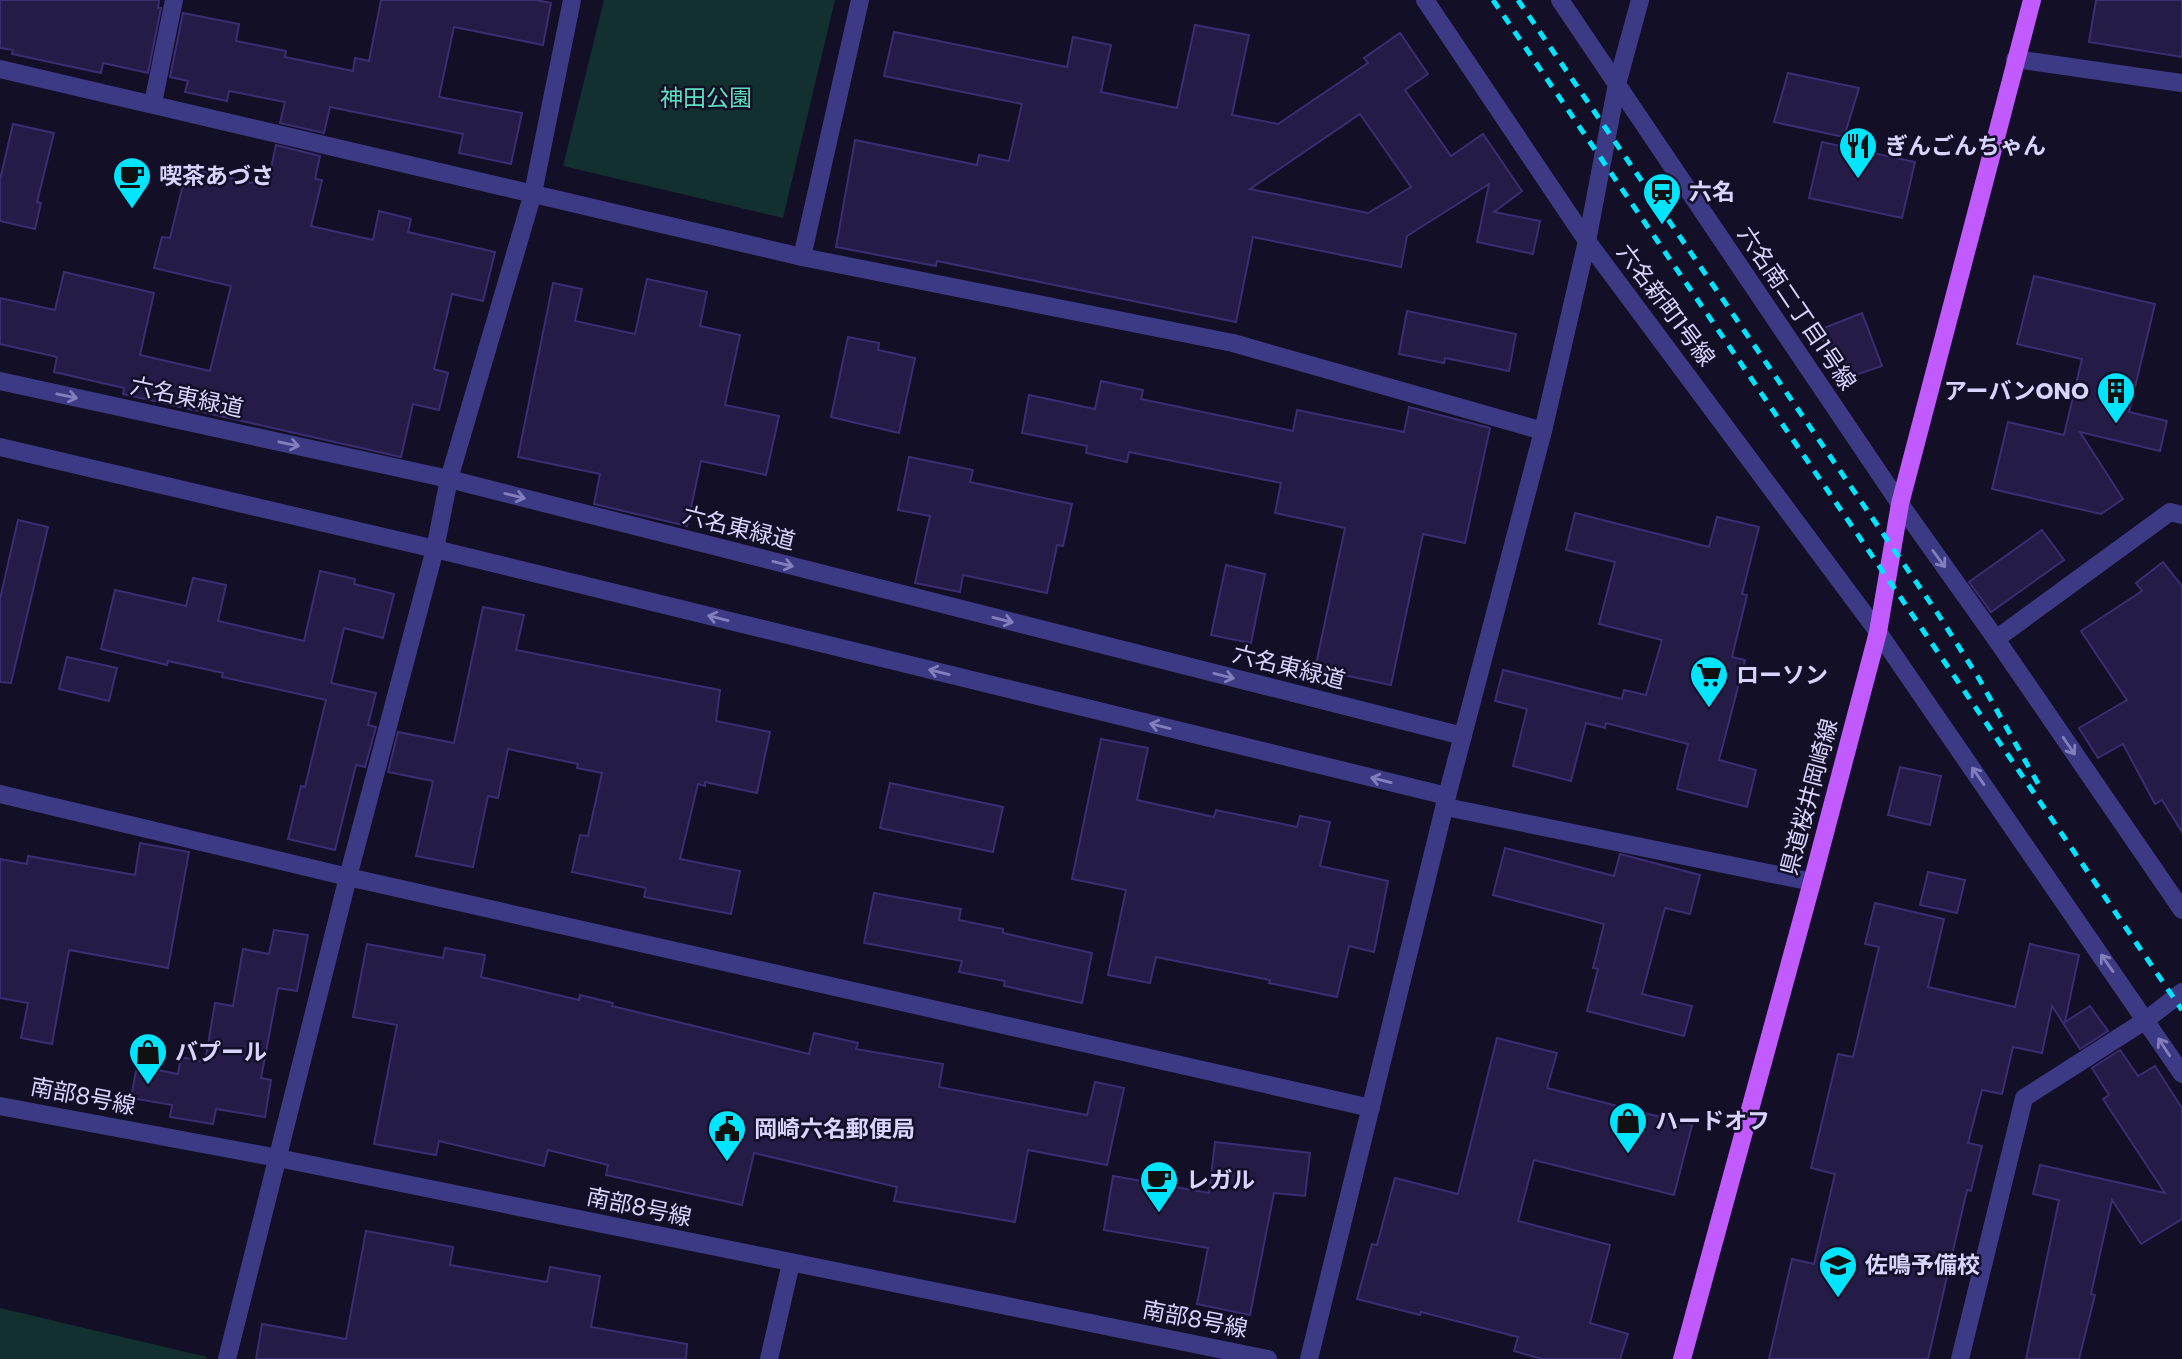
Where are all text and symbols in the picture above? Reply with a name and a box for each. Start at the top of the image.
park label: 神田公園 [660,82,752,114]
restaurant icon: ぎんごんちゃん [1837,125,1879,180]
place label: ぎんごんちゃん [1885,130,2046,162]
cafe icon: 喫茶あづさ [111,155,153,210]
place label: 喫茶あづさ [159,160,274,192]
station icon: 六名 [1641,171,1683,226]
place label: 六名 [1689,176,1735,208]
street label: 六名南二丁目1号線 [1730,220,1864,396]
street label: 六名新町1号線 [1609,237,1723,373]
street label: 六名東緑道 [127,369,247,425]
building icon: アーバンONO [2095,370,2137,425]
place label: アーバンONO [1944,375,2089,407]
one-way arrow [55,389,78,403]
one-way arrow [277,438,300,452]
one-way arrow [503,490,526,503]
street label: 六名東緑道 [679,499,799,557]
one-way arrow [1932,549,1946,568]
one-way arrow [771,558,794,571]
one-way arrow [707,611,730,624]
one-way arrow [991,614,1014,627]
street label: 六名東緑道 [1229,638,1349,696]
supermarket icon: ローソン [1688,654,1730,709]
place label: ローソン [1736,659,1828,691]
one-way arrow [928,665,951,678]
one-way arrow [1212,670,1235,683]
street label: 県道桜井岡崎線 [1773,715,1845,879]
one-way arrow [1149,719,1172,732]
one-way arrow [2062,736,2077,755]
one-way arrow [1971,767,1985,787]
one-way arrow [1370,773,1393,786]
one-way arrow [2100,954,2114,974]
shop icon: バプール [127,1031,169,1086]
place label: バプール [175,1036,267,1068]
one-way arrow [2157,1038,2171,1057]
street label: 南部8号線 [28,1070,138,1122]
shop icon: ハードオフ [1607,1100,1649,1155]
place label: ハードオフ [1655,1105,1770,1137]
public building icon: 岡崎六名郵便局 [706,1108,748,1163]
place label: 岡崎六名郵便局 [754,1113,915,1145]
cafe icon: レガル [1138,1159,1180,1214]
place label: レガル [1186,1164,1255,1196]
street label: 南部8号線 [584,1180,694,1234]
school or university icon: 佐鳴予備校 [1817,1244,1859,1299]
place label: 佐鳴予備校 [1865,1249,1980,1281]
street label: 南部8号線 [1140,1293,1250,1345]

